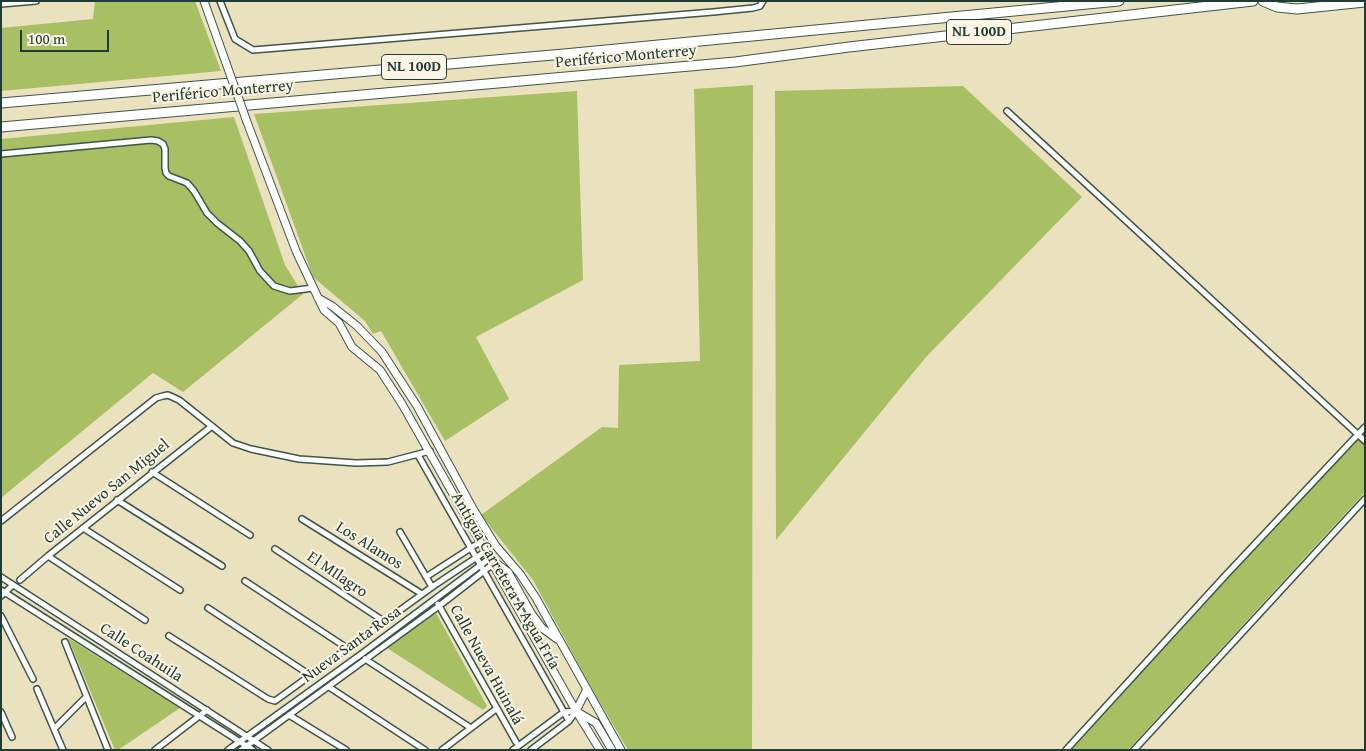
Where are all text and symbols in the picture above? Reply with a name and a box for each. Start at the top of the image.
scale bar [22,20,111,52]
road number: NL 100D [946,20,1012,44]
text: 100 m [28,28,65,49]
street label: Periférico Monterrey [555,41,697,73]
road number: NL 100D [382,54,446,80]
street label: Periférico Monterrey [152,76,294,108]
street label: Calle Nuevo San Miguel [40,435,174,549]
street label: Antigua Carretera A Agua Fría [446,489,564,673]
street label: Los Alamos [332,518,406,574]
street label: El MIlagro [303,548,371,602]
street label: Calle Nueva Huinalá [445,602,527,728]
street label: Nueva Santa Rosa [299,603,405,687]
street label: Calle Coahuila [96,619,186,687]

